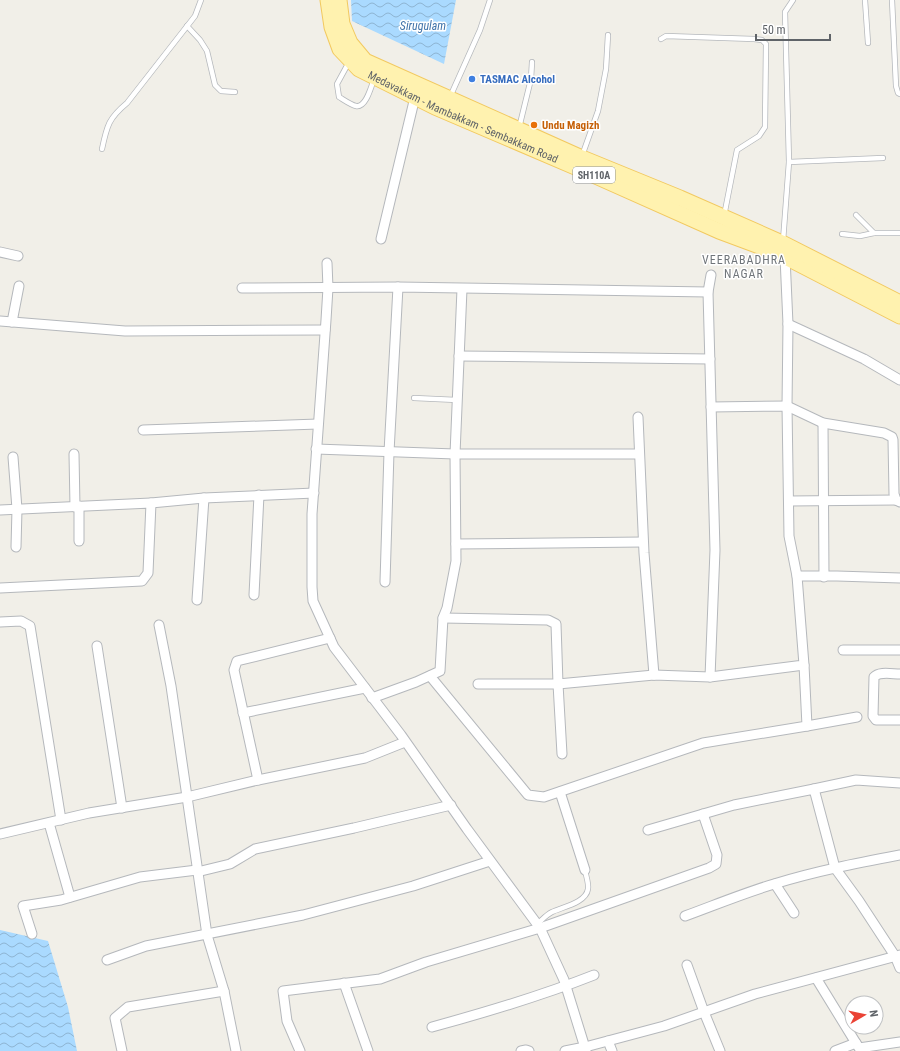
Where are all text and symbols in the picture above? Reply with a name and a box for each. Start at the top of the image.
scale bar [756,16,830,42]
water label: Sirugulam [400,19,446,33]
text: 50 m [762,23,786,37]
street label: Medavakkam - Mambakkam - Sembakkam Road [366,68,560,165]
place label: TASMAC Alcohol [480,73,555,86]
marker: TASMAC Alcohol [467,74,477,84]
place label: Undu Magizh [542,119,599,132]
marker: Undu Magizh [529,120,539,130]
road number: SH110A [573,167,615,183]
district label: VEERABADHRA NAGAR [702,253,786,281]
north arrow [844,995,884,1035]
text: N [866,1009,880,1018]

